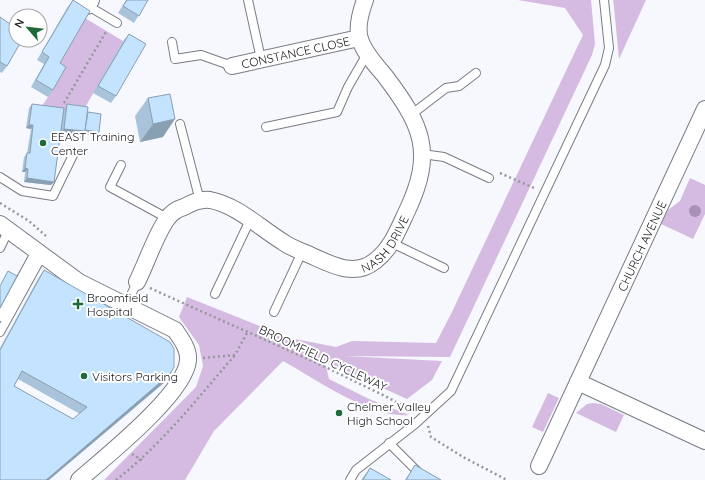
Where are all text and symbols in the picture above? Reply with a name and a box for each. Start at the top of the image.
north arrow [8,8,48,48]
text: N [11,16,27,30]
street label: CONSTANCE CLOSE [240,33,351,71]
place label: EEAST Training Center [51,129,134,158]
marker: EEAST Training Center [38,138,48,148]
street label: CHURCH AVENUE [614,198,670,294]
street label: NASH DRIVE [359,213,411,275]
place label: Broomfield Hospital [87,290,148,319]
marker: Broomfield Hospital [72,298,84,310]
street label: BROOMFIELD CYCLEWAY [257,322,390,394]
place label: Visitors Parking [92,369,178,384]
marker: Visitors Parking [79,371,89,381]
place label: Chelmer Valley High School [347,399,431,428]
marker: Chelmer Valley High School [334,408,344,418]

